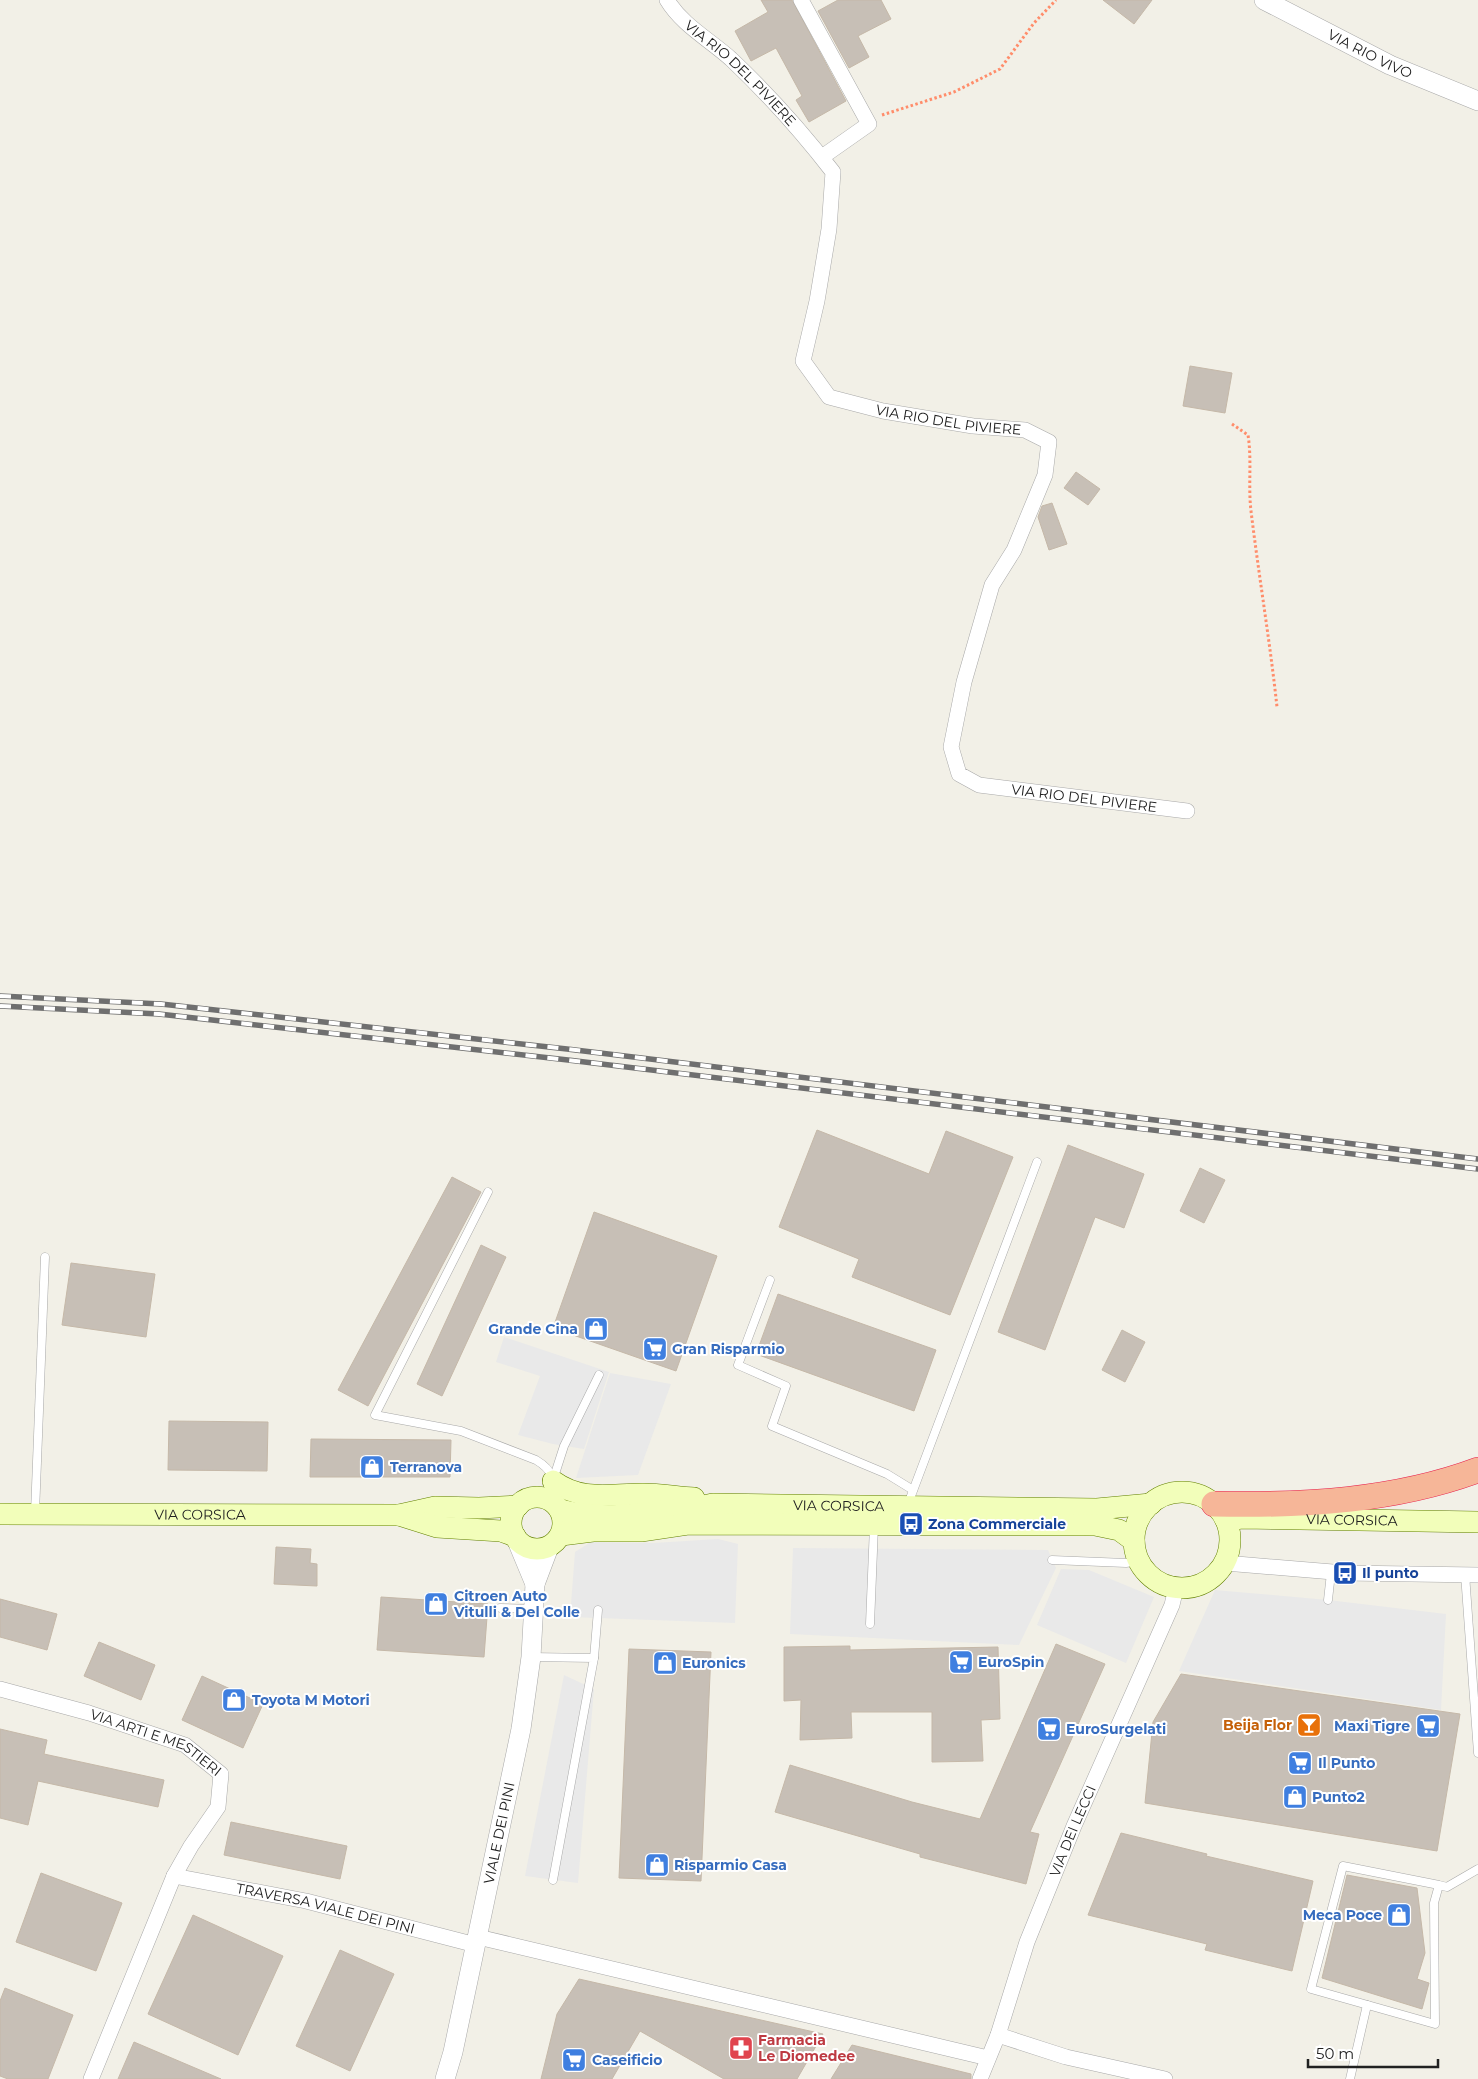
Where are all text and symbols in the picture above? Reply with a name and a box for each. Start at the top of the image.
street label: VIA RIO DEL PIVIERE [681,16,800,130]
street label: VIA RIO VIVO [1325,25,1415,82]
street label: VIA RIO DEL PIVIERE [874,400,1022,439]
street label: VIA RIO DEL PIVIERE [1010,780,1158,816]
shop icon: Grande Cina [583,1316,609,1342]
place label: Grande Cina [488,1320,578,1338]
supermarket icon: Gran Risparmio [642,1336,668,1362]
place label: Gran Risparmio [672,1340,785,1358]
shop icon: Terranova [359,1454,385,1480]
place label: Terranova [390,1458,462,1476]
street label: VIA CORSICA [793,1496,886,1515]
street label: VIA CORSICA [154,1505,247,1524]
street label: VIA CORSICA [1306,1510,1399,1530]
bus stop icon: Zona Commerciale [898,1511,924,1537]
place label: Zona Commerciale [928,1515,1066,1533]
bus stop icon: Il punto [1332,1560,1358,1586]
place label: Il punto [1362,1564,1419,1582]
place label: Citroen Auto Vitulli & Del Colle [453,1587,580,1621]
shop icon: Citroen Auto Vitulli & Del Colle [423,1591,449,1617]
supermarket icon: EuroSpin [948,1649,974,1675]
shop icon: Euronics [652,1650,678,1676]
place label: EuroSpin [978,1653,1045,1671]
place label: Euronics [682,1654,746,1672]
shop icon: Toyota M Motori [221,1687,247,1713]
place label: Toyota M Motori [252,1691,370,1709]
street label: VIA ARTI E MESTIERI [88,1705,225,1780]
bar icon: Beija Flor [1296,1712,1322,1738]
supermarket icon: Maxi Tigre [1415,1713,1441,1739]
supermarket icon: EuroSurgelati [1036,1716,1062,1742]
place label: Beija Flor [1223,1716,1292,1734]
place label: Maxi Tigre [1334,1717,1410,1735]
place label: EuroSurgelati [1066,1720,1166,1738]
supermarket icon: Il Punto [1287,1750,1313,1776]
place label: Il Punto [1318,1754,1375,1772]
street label: VIALE DEI PINI [480,1780,519,1886]
street label: VIA DEI LECCI [1045,1782,1100,1879]
shop icon: Punto2 [1282,1784,1308,1810]
place label: Punto2 [1312,1788,1365,1806]
shop icon: Risparmio Casa [644,1852,670,1878]
place label: Risparmio Casa [674,1856,787,1874]
street label: TRAVERSA VIALE DEI PINI [235,1879,417,1938]
shop icon: Meca Poce [1386,1902,1412,1928]
place label: Meca Poce [1303,1906,1382,1924]
place label: Farmacia Le Diomedee [758,2031,855,2065]
pharmacy icon: Farmacia Le Diomedee [728,2035,754,2061]
scale bar [1308,2036,1438,2068]
text: 50 m [1316,2044,1354,2063]
supermarket icon: Caseificio [561,2047,587,2073]
place label: Caseificio [592,2051,663,2069]

